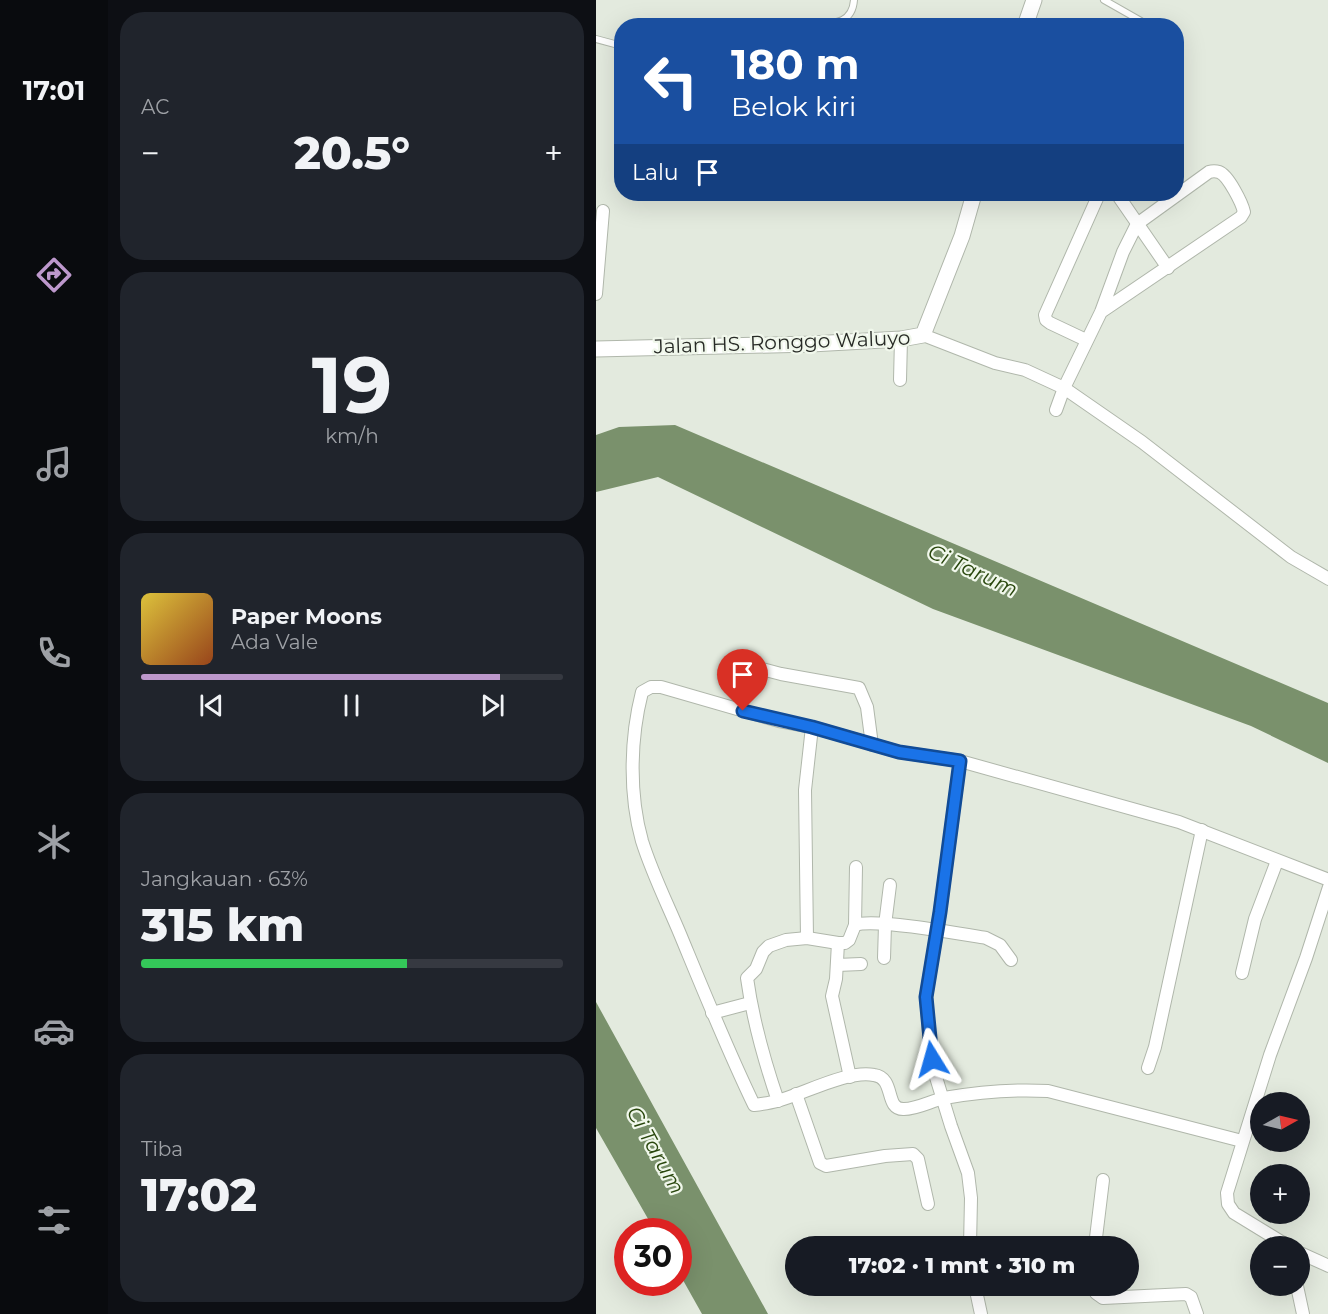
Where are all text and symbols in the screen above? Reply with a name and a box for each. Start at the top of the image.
text: 180 m [731,38,860,90]
icon: left [632,42,710,120]
text: 17:01 [23,74,85,107]
text: Belok kiri [731,90,856,123]
text: AC [141,95,169,119]
text: 20.5° [294,125,410,180]
text: − [141,133,160,173]
text: + [544,133,563,173]
icon: arrive [691,156,724,189]
text: Lalu [632,159,679,186]
icon: directions [33,254,75,296]
street label: Jalan HS. Ronggo Waluyo [652,326,911,359]
text: 19 [312,337,392,433]
text: km/h [325,424,379,448]
icon: music [33,443,75,485]
water label: Ci Tarum [924,538,1022,602]
text: Paper Moons [231,603,382,630]
text: Ada Vale [231,630,318,654]
icon: phone [33,632,75,674]
pin [717,649,768,711]
icon: arrive [726,658,759,691]
icon: previous [195,689,228,722]
icon: pause [335,689,368,722]
icon: next [476,689,509,722]
icon: climate [33,821,75,863]
text: Jangkauan · 63% [141,867,308,891]
text: 315 km [141,897,304,952]
icon: car [33,1010,75,1052]
position arrow [900,1027,964,1091]
north arrow [1250,1092,1310,1152]
map controls [1250,1092,1310,1296]
water label: Ci Tarum [622,1102,690,1198]
text: Tiba [141,1137,183,1161]
button: + [1250,1164,1310,1224]
text: 17:02 [141,1167,257,1222]
icon: filters [33,1199,75,1241]
speed limit sign: 30 [614,1218,692,1296]
button: − [1250,1236,1310,1296]
text: 17:02 · 1 mnt · 310 m [849,1252,1075,1279]

